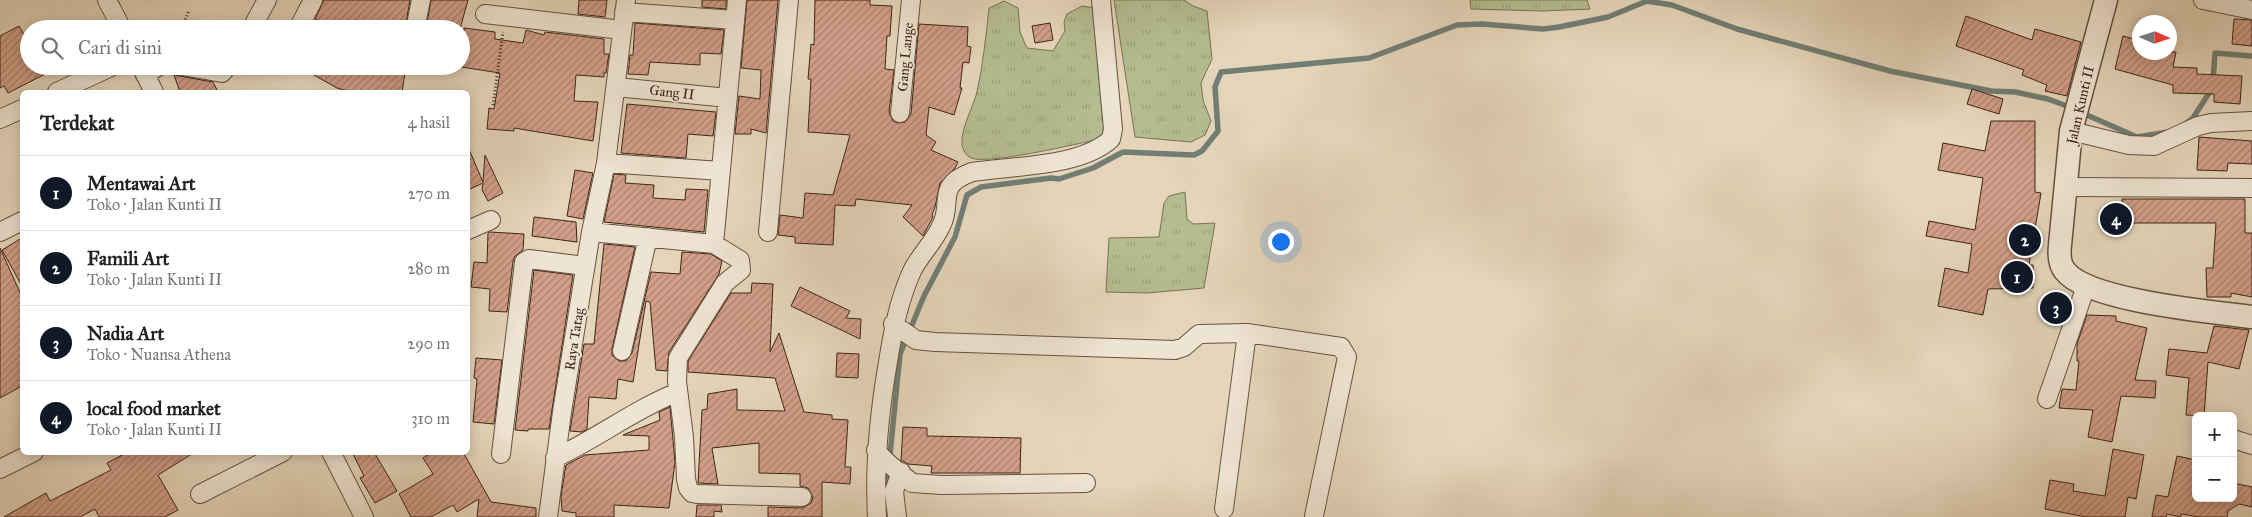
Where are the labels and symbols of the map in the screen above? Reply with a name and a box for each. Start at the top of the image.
north arrow [2132,15,2177,60]
street label: Gang Lange [894,22,917,92]
street label: Jalan Kunti II [2063,64,2099,148]
street label: Gang II [649,82,695,103]
pin: 4 [2100,200,2132,238]
pin: 2 [2009,221,2041,259]
your location [1268,229,1294,255]
pin: 1 [2001,258,2033,296]
pin: 3 [2040,289,2072,327]
street label: Raya Tatag [561,306,588,372]

